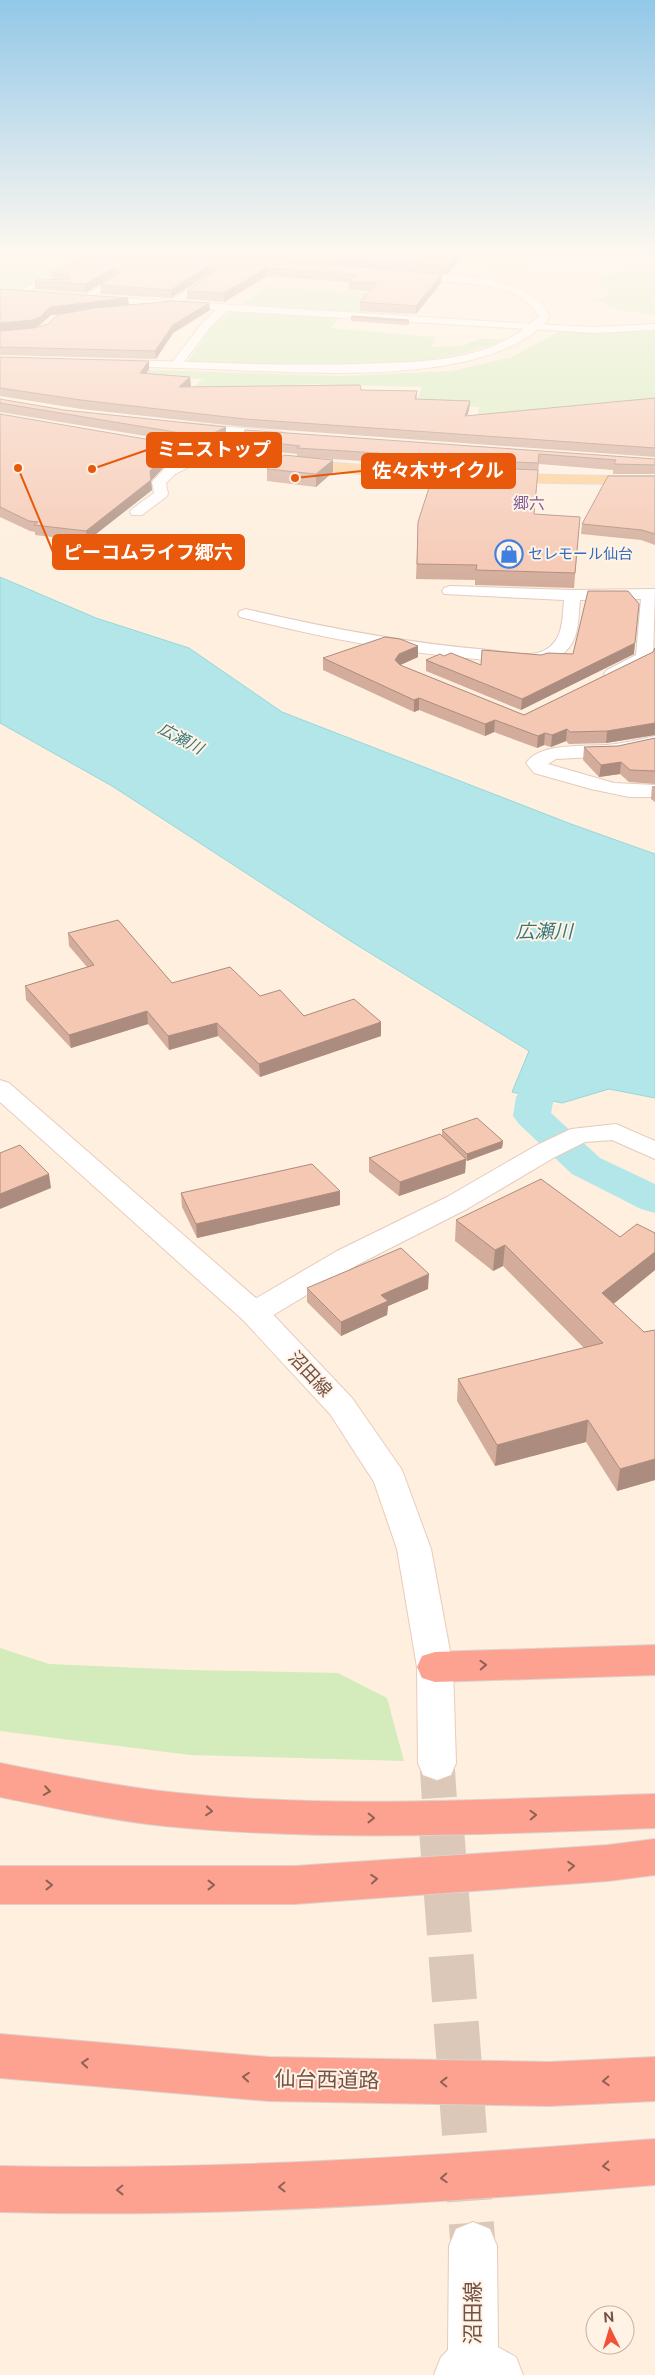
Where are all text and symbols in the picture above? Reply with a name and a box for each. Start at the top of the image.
callout: ミニストップ [147,433,281,467]
text: ミニストップ [157,438,271,460]
callout: 佐々木サイクル [362,454,515,488]
text: 佐々木サイクル [372,459,504,481]
district label: 郷六 [513,494,545,513]
callout: ピーコムライフ郷六 [53,535,244,569]
shop icon: セレモール仙台 [494,539,524,569]
text: ピーコムライフ郷六 [63,541,233,563]
place label: セレモール仙台 [528,545,633,562]
water label: 広瀬川 [155,719,208,759]
water label: 広瀬川 [515,920,574,942]
street label: 沼田線 [284,1347,336,1401]
one-way arrow [480,1660,488,1670]
one-way arrow [44,1785,52,1796]
one-way arrow [205,1805,213,1816]
one-way arrow [530,1810,538,1820]
one-way arrow [368,1813,375,1823]
one-way arrow [567,1860,575,1871]
one-way arrow [370,1874,378,1885]
one-way arrow [45,1880,53,1890]
one-way arrow [208,1880,215,1890]
one-way arrow [80,2058,88,2069]
street label: 仙台西道路 [274,2066,380,2093]
one-way arrow [242,2072,250,2083]
one-way arrow [602,2076,610,2087]
one-way arrow [440,2077,448,2087]
one-way arrow [602,2160,610,2171]
one-way arrow [440,2173,448,2184]
one-way arrow [278,2182,286,2192]
one-way arrow [115,2184,123,2195]
street label: 沼田線 [460,2282,485,2345]
north arrow [585,2305,635,2355]
text: N [603,2309,615,2325]

